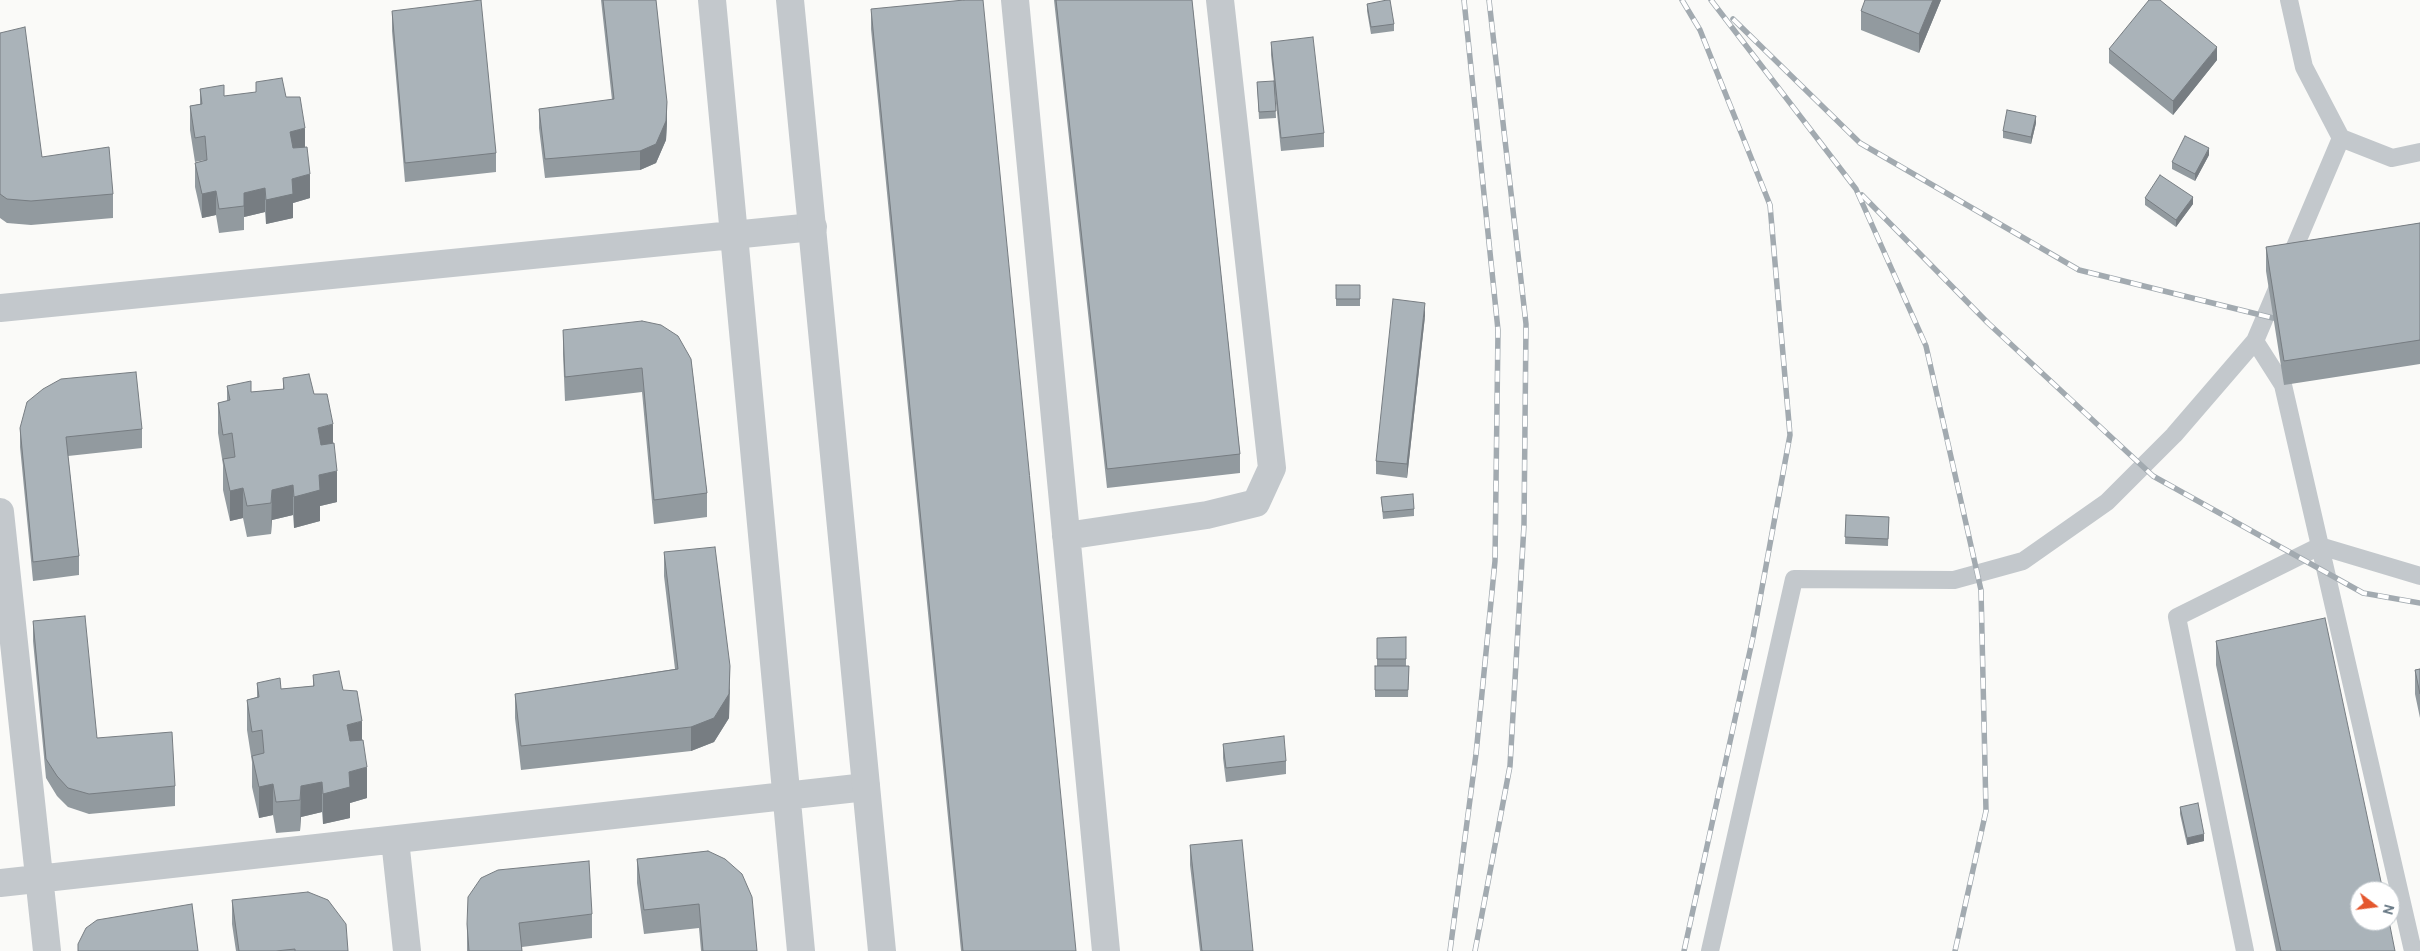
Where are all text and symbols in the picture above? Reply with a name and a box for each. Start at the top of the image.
north arrow [2350,881,2400,931]
text: N [2379,903,2398,917]

